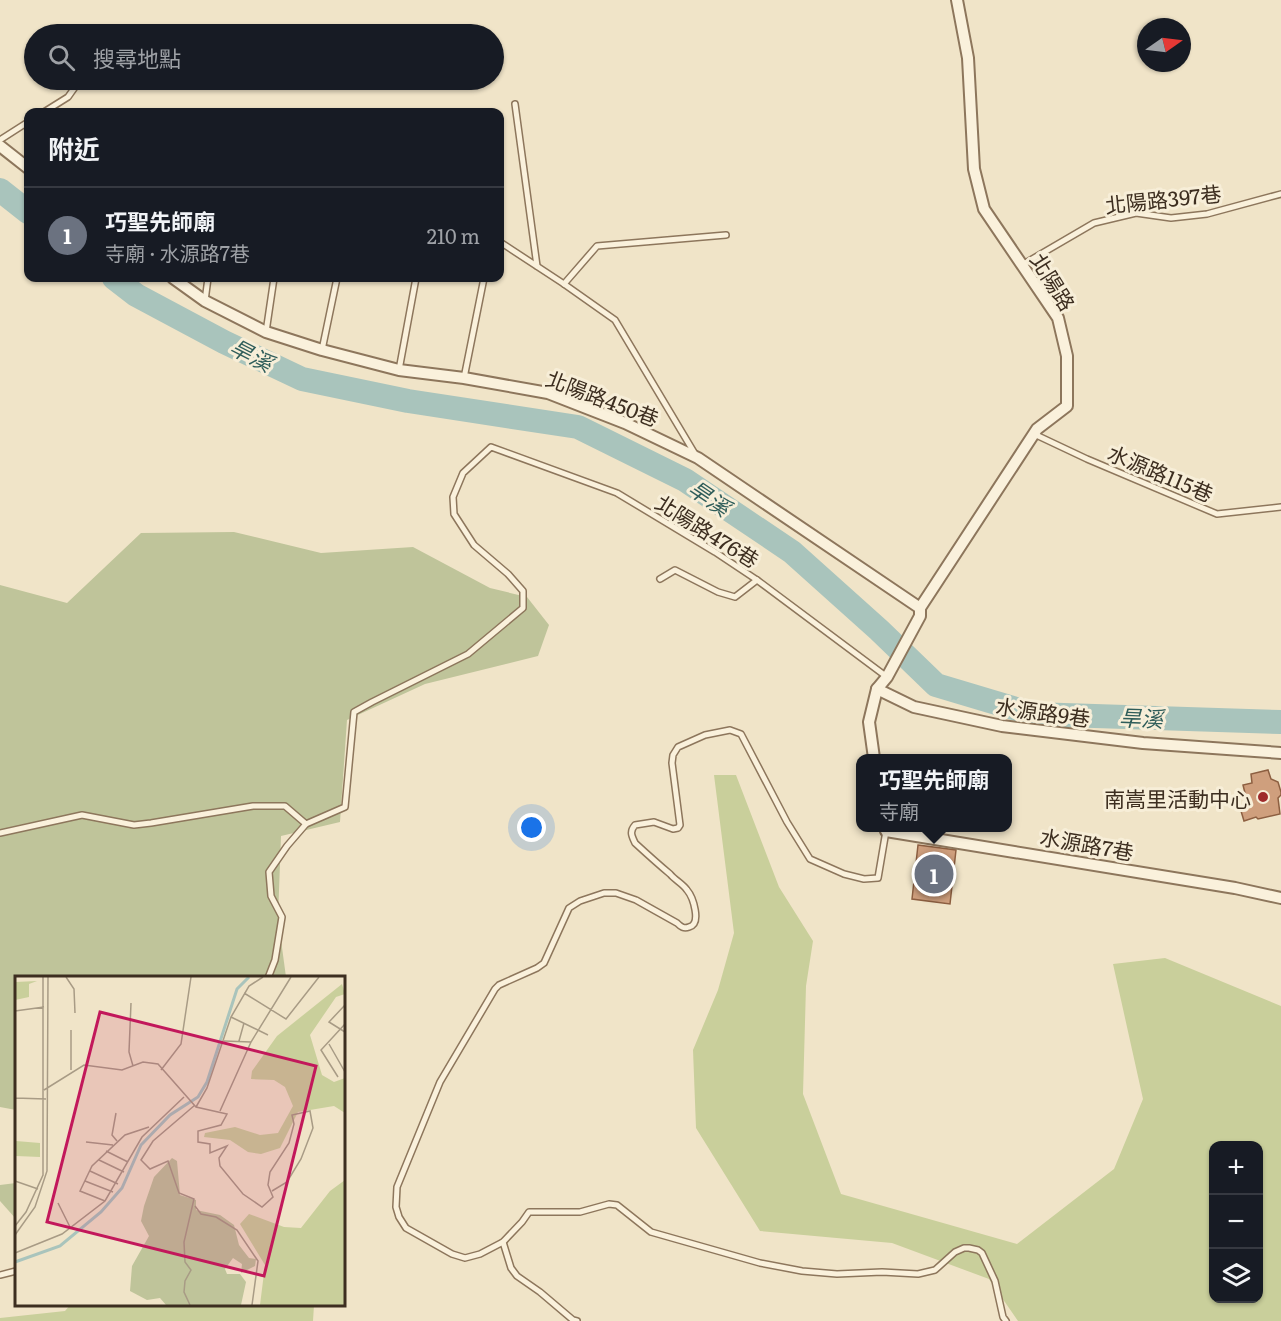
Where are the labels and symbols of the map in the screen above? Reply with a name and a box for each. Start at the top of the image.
north arrow [1137,18,1191,72]
street label: 北陽路397巷 [1103,176,1223,220]
street label: 北陽路 [1024,246,1084,316]
water label: 旱溪 [225,329,282,380]
street label: 北陽路450巷 [542,361,664,433]
street label: 水源路115巷 [1104,436,1218,508]
water label: 旱溪 [683,471,740,525]
street label: 北陽路476巷 [650,486,766,574]
street label: 水源路9巷 [994,689,1092,733]
water label: 旱溪 [1118,700,1167,734]
place label: 南嵩里活動中心 [1104,782,1251,813]
marker: 南嵩里活動中心 [1256,790,1270,804]
your location [517,813,546,842]
street label: 水源路7巷 [1038,820,1136,866]
pin: 1 [914,852,954,896]
inset map [15,976,345,1306]

